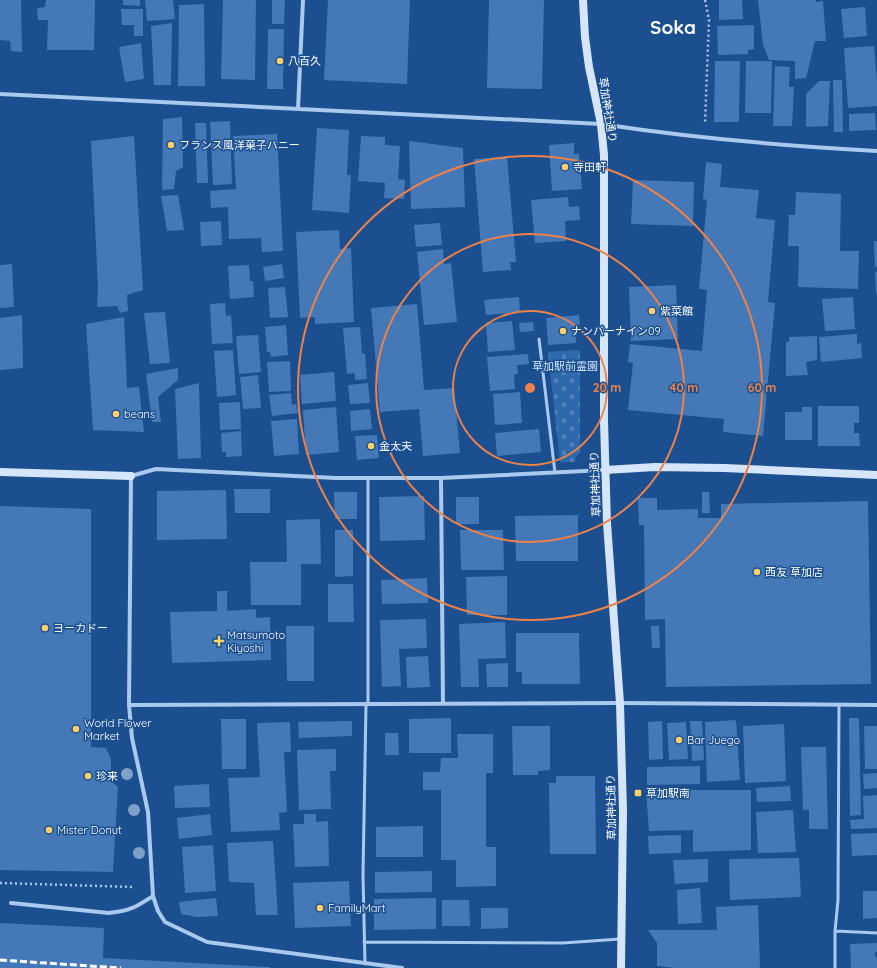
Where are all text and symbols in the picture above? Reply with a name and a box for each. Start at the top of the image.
district label: Soka [650,15,696,39]
place label: 八百久 [288,54,321,68]
marker: 八百久 [275,56,285,66]
street label: 草加神社通り [596,76,620,144]
place label: フランス風洋菓子ハニー [179,138,300,152]
marker: フランス風洋菓子ハニー [166,140,176,150]
place label: 寺田軒 [573,160,607,174]
marker: 寺田軒 [560,162,570,172]
place label: 紫菜館 [660,304,693,318]
marker: 紫菜館 [647,306,657,316]
place label: ナンバーナイン09 [571,324,661,338]
marker: ナンバーナイン09 [558,326,568,336]
park label: 草加駅前霊園 [532,359,598,373]
text: 20 m [593,380,621,395]
text: 40 m [670,380,698,395]
text: 60 m [748,380,776,395]
centre of rings [523,381,537,395]
place label: beans [124,407,155,421]
marker: beans [111,409,121,419]
place label: 金太夫 [379,439,412,453]
marker: 金太夫 [366,441,376,451]
street label: 草加神社通り [587,451,603,517]
place label: 西友 草加店 [765,565,823,579]
marker: 西友 草加店 [752,567,762,577]
place label: ヨーカドー [53,621,108,635]
marker: ヨーカドー [40,623,50,633]
place label: Matsumoto Kiyoshi [227,628,285,655]
marker: Matsumoto Kiyoshi [214,636,224,646]
place label: World Flower Market [84,716,152,743]
marker: World Flower Market [71,724,81,734]
place label: Bar Juego [687,733,740,747]
marker: Bar Juego [674,735,684,745]
place label: 珍来 [96,769,118,783]
marker: 珍来 [83,771,93,781]
street label: 草加神社通り [603,774,619,840]
place label: 草加駅南 [646,786,690,800]
marker: 草加駅南 [633,788,643,798]
place label: Mister Donut [57,823,122,837]
marker: Mister Donut [44,825,54,835]
place label: FamilyMart [328,901,386,915]
marker: FamilyMart [315,903,325,913]

